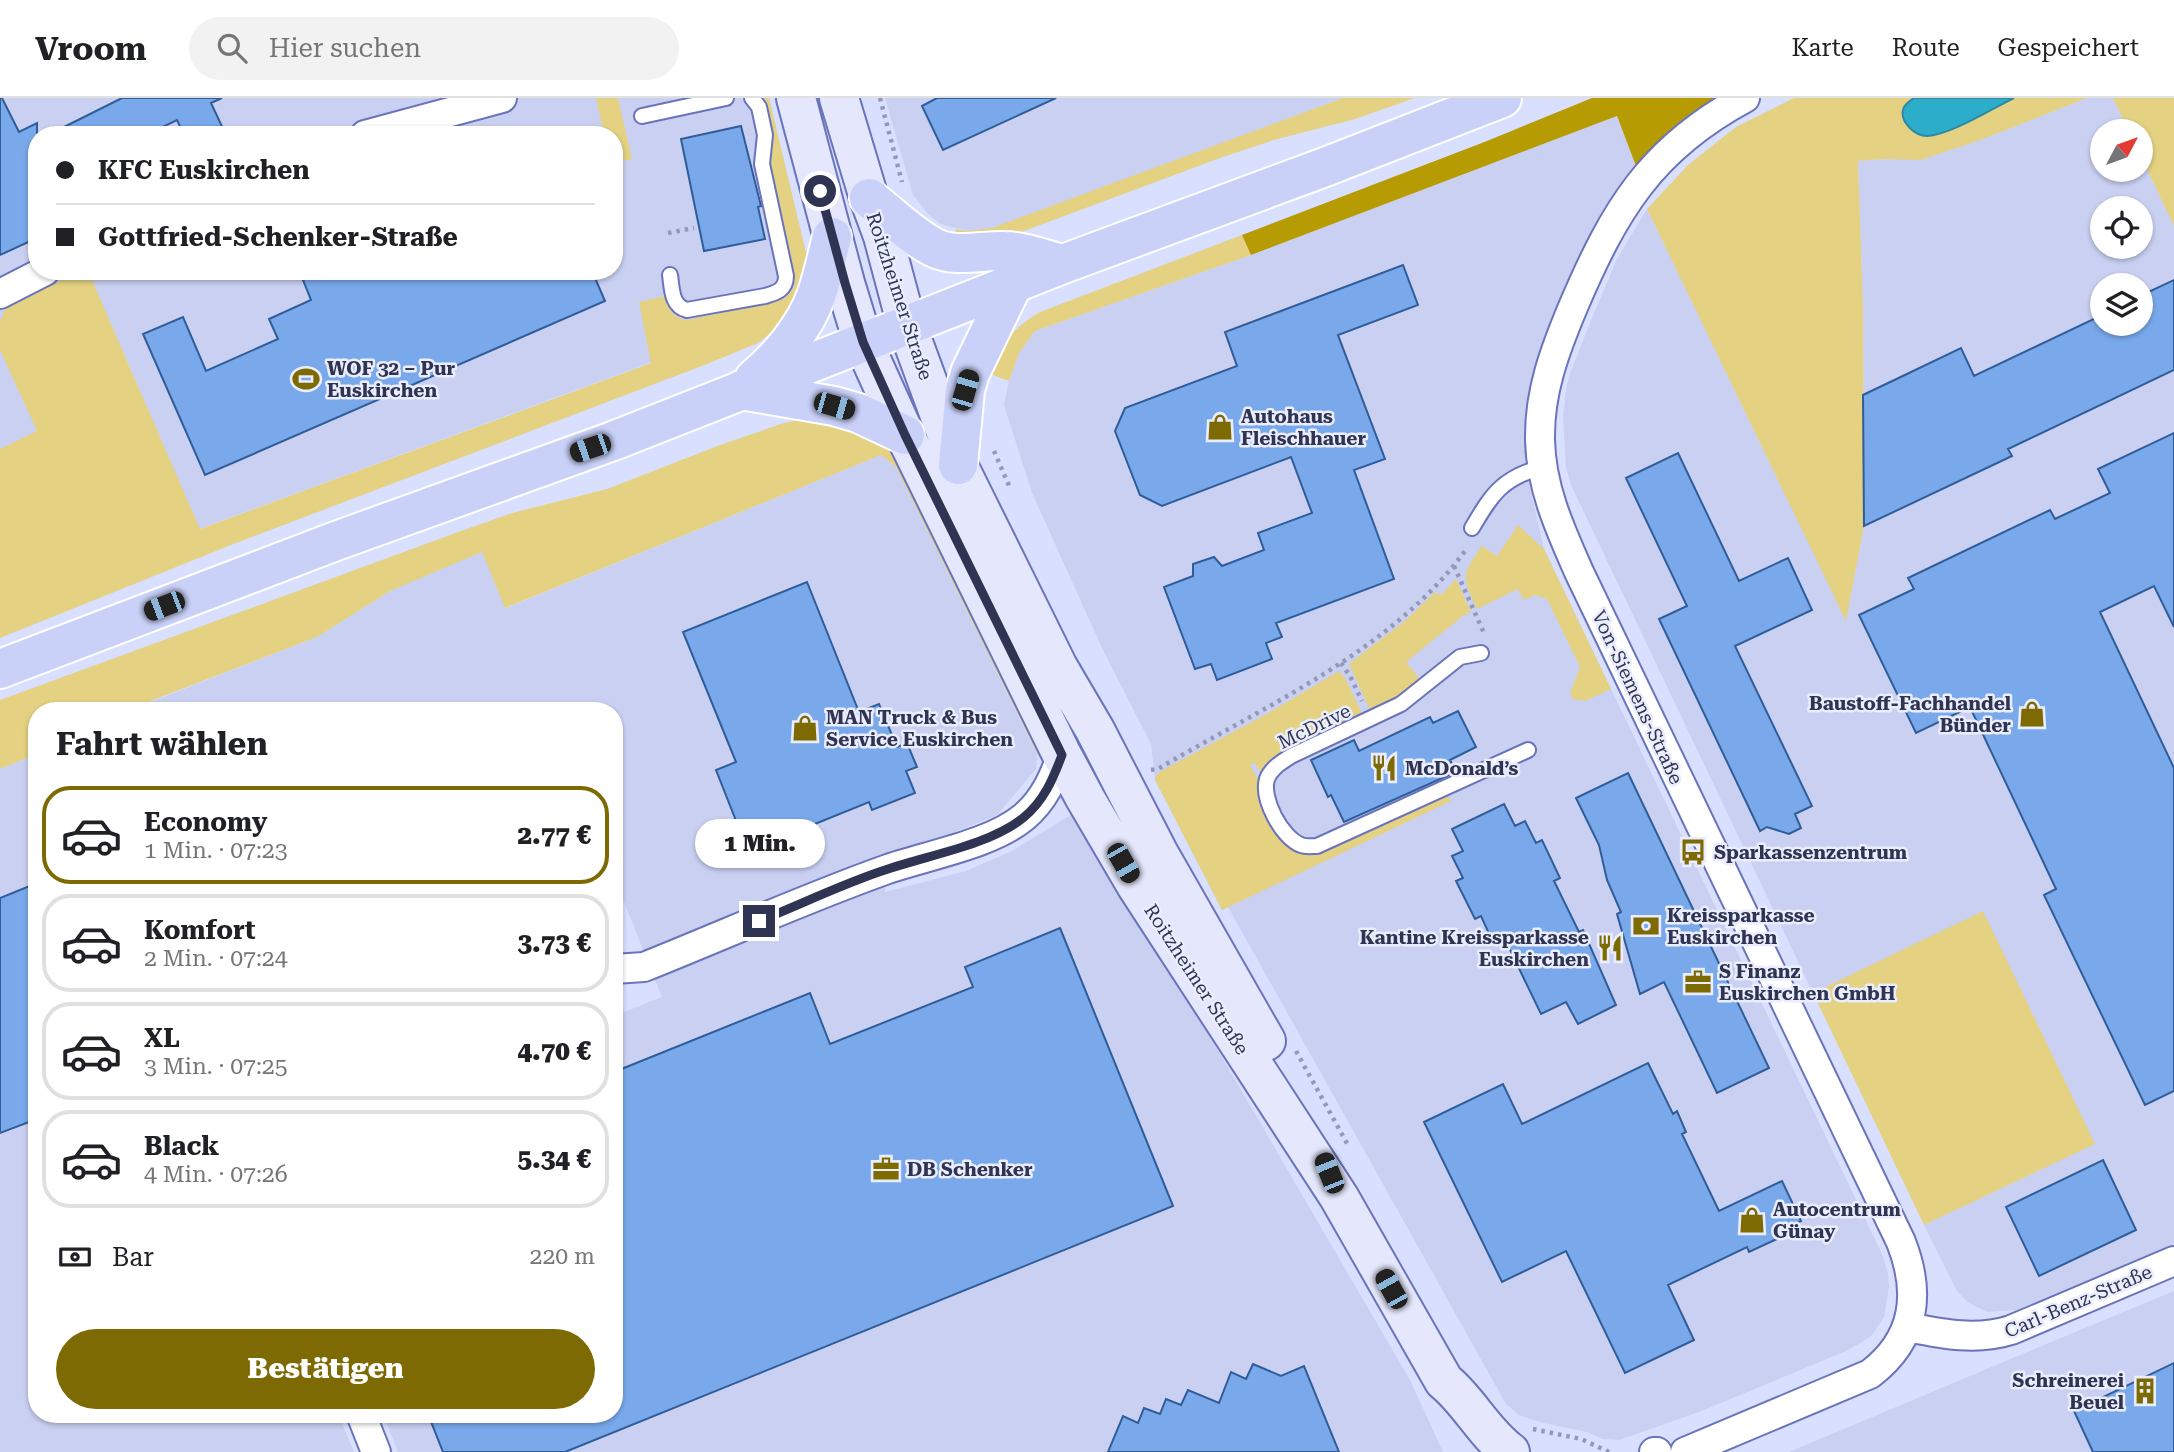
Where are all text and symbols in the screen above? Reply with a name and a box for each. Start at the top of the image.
search box [189,17,679,80]
text: Vroom [35,29,147,68]
icon: search [213,29,251,67]
text: Hier suchen [269,33,421,63]
text: Karte [1791,34,1854,62]
text: Route [1892,34,1960,62]
text: Gespeichert [1998,34,2139,62]
north arrow [2090,119,2152,182]
map controls [2090,119,2153,336]
text: KFC Euskirchen [98,155,310,185]
route start [804,175,836,207]
button: locate [2090,196,2153,259]
street label: Roitzheimer Straße [862,209,938,383]
text: Gottfried-Schenker-Straße [98,222,458,252]
button: layers [2090,273,2153,336]
place label: WOF 32 – Pur Euskirchen [327,357,456,402]
sports icon: WOF 32 – Pur Euskirchen [291,364,321,394]
car [950,367,981,413]
car [811,390,858,422]
place label: Autohaus Fleischhauer [1241,405,1366,450]
shop icon: Autohaus Fleischhauer [1205,412,1235,442]
car [567,431,614,465]
car [141,589,188,623]
street label: Von-Siemens-Straße [1587,607,1688,788]
place label: Baustoff-Fachhandel Bünder [1809,692,2011,737]
street label: McDrive [1274,699,1354,754]
shop icon: Baustoff-Fachhandel Bünder [2017,699,2047,729]
place label: MAN Truck & Bus Service Euskirchen [826,706,1013,751]
shop icon: MAN Truck & Bus Service Euskirchen [790,713,820,743]
text: Fahrt wählen [56,725,268,763]
restaurant icon: McDonald’s [1369,753,1399,783]
place label: McDonald’s [1405,757,1518,780]
icon: car [60,804,123,867]
text: Economy [144,807,267,837]
text: 2.77 € [518,820,591,850]
callout: 1 Min. [694,820,824,868]
text: 1 Min. [724,830,796,857]
text: 1 Min. · 07:23 [144,837,288,864]
bus stop icon: Sparkassenzentrum [1678,837,1708,867]
car [1104,840,1143,886]
place label: Sparkassenzentrum [1714,841,1908,864]
street label: Roitzheimer Straße [1139,900,1254,1059]
place label: Kreissparkasse Euskirchen [1667,904,1815,949]
route end [743,905,775,937]
bank icon: Kreissparkasse Euskirchen [1631,911,1661,941]
icon: car [60,912,123,975]
text: Komfort [144,915,256,945]
place label: Kantine Kreissparkasse Euskirchen [1360,926,1589,971]
text: 3.73 € [518,928,591,958]
restaurant icon: Kantine Kreissparkasse Euskirchen [1595,933,1625,963]
text: 2 Min. · 07:24 [144,945,288,972]
place label: S Finanz Euskirchen GmbH [1719,960,1896,1005]
office icon: S Finanz Euskirchen GmbH [1683,967,1713,997]
icon: car [60,1020,123,1083]
text: XL [144,1023,180,1053]
text: 4.70 € [518,1036,591,1066]
text: 3 Min. · 07:25 [144,1053,288,1080]
icon: car [60,1128,123,1191]
text: Black [144,1131,219,1161]
text: 5.34 € [518,1144,591,1174]
car [1312,1150,1347,1196]
office icon: DB Schenker [871,1154,901,1184]
place label: DB Schenker [907,1158,1033,1181]
text: 4 Min. · 07:26 [144,1161,288,1188]
place label: Autocentrum Günay [1773,1198,1901,1243]
shop icon: Autocentrum Günay [1737,1205,1767,1235]
icon: cash [56,1238,94,1276]
text: Bar [112,1242,154,1272]
text: 220 m [530,1243,595,1270]
street label: Carl-Benz-Straße [2001,1260,2155,1343]
car [1372,1266,1411,1312]
button: Bestätigen [56,1329,595,1409]
place label: Schreinerei Beuel [2012,1369,2124,1414]
building icon: Schreinerei Beuel [2130,1376,2160,1406]

